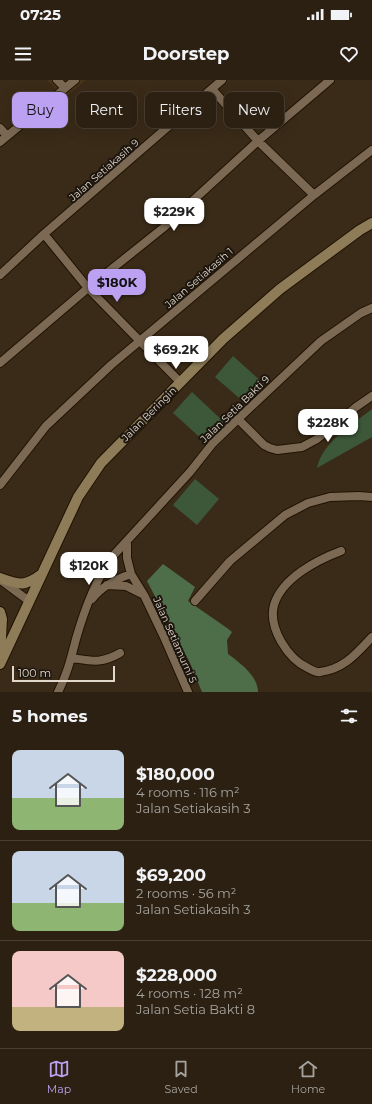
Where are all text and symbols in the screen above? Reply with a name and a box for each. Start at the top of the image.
text: 07:25 [20,5,61,24]
icon: menu [12,43,34,65]
text: Doorstep [142,43,230,65]
icon: heart [338,43,360,65]
chip: Buy [12,92,68,128]
chip: Rent [76,92,137,128]
chip: Filters [145,92,216,128]
chip: New [224,92,284,128]
street label: Jalan Setiakasih 9 [66,136,142,205]
pin: $229K [146,198,202,232]
text: $229K [153,203,195,219]
street label: Jalan Setiakasih 1 [162,245,236,312]
pin: $180K [89,269,145,303]
text: $180K [97,274,137,290]
pin: $69.2K [143,336,209,370]
text: $69.2K [153,341,199,357]
street label: Jalan Setia Bakti 9 [197,373,272,446]
street label: Jalan Beringin [118,384,179,445]
pin: $228K [300,409,356,443]
text: $228K [307,414,349,430]
pin: $120K [61,552,117,586]
text: $120K [69,557,109,573]
street label: Jalan Setiamurni 5 [150,594,200,685]
scale bar [12,664,115,683]
text: 100 m [18,666,51,680]
icon: filters [338,705,360,727]
text: 5 homes [12,706,88,726]
text: $180,000 [136,764,215,784]
icon: home [44,766,92,814]
text: 4 rooms · 116 m² [136,784,240,800]
text: Jalan Setiakasih 3 [136,800,251,816]
text: $69,200 [136,865,206,885]
icon: home [44,867,92,915]
text: 2 rooms · 56 m² [136,885,236,901]
text: Jalan Setiakasih 3 [136,901,251,917]
text: $228,000 [136,965,217,985]
icon: home [44,967,92,1015]
text: 4 rooms · 128 m² [136,985,243,1001]
text: Jalan Setia Bakti 8 [136,1001,255,1017]
tab: Map [47,1058,71,1096]
tab: Saved [165,1058,198,1096]
tab: Home [291,1058,325,1096]

